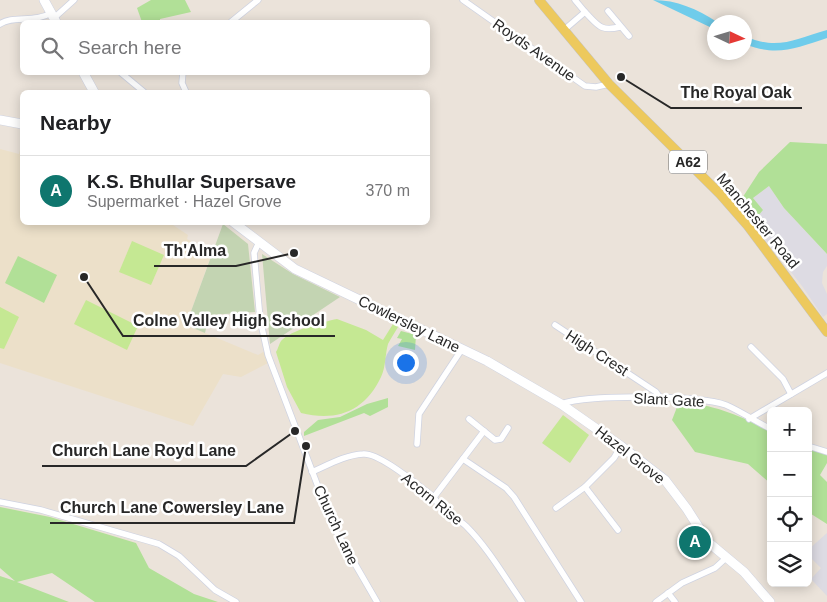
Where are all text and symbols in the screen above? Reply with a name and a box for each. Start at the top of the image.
street label: Royds Avenue [490,15,579,84]
north arrow [707,15,752,60]
search box [20,20,430,75]
icon: search [38,34,66,62]
text: Search here [78,37,182,58]
callout: The Royal Oak [671,77,802,108]
text: The Royal Oak [680,84,792,101]
text: Nearby [40,111,111,134]
road number: A62 [669,150,707,173]
street label: Manchester Road [714,170,803,271]
text: K.S. Bhullar Supersave [87,171,296,192]
text: A [50,182,62,199]
text: 370 m [366,182,410,199]
text: Supermarket · Hazel Grove [87,193,282,210]
callout: Th'Alma [154,235,236,266]
text: Th'Alma [164,242,226,259]
street label: Cowlersley Lane [356,292,463,355]
callout: Colne Valley High School [123,305,335,336]
text: Colne Valley High School [133,312,325,329]
street label: High Crest [563,326,632,379]
your location [393,350,419,376]
street label: Slant Gate [633,389,705,410]
map controls [767,407,812,587]
button: + [767,407,812,452]
street label: Hazel Grove [592,422,668,487]
callout: Church Lane Royd Lane [42,435,246,466]
text: Church Lane Royd Lane [52,442,236,459]
button: − [767,452,812,497]
street label: Acorn Rise [398,469,466,528]
street label: Church Lane [311,482,362,567]
callout: Church Lane Cowersley Lane [50,492,294,523]
button: locate [767,497,812,542]
text: Church Lane Cowersley Lane [60,499,284,516]
pin: A [679,523,711,561]
button: layers [767,542,812,587]

